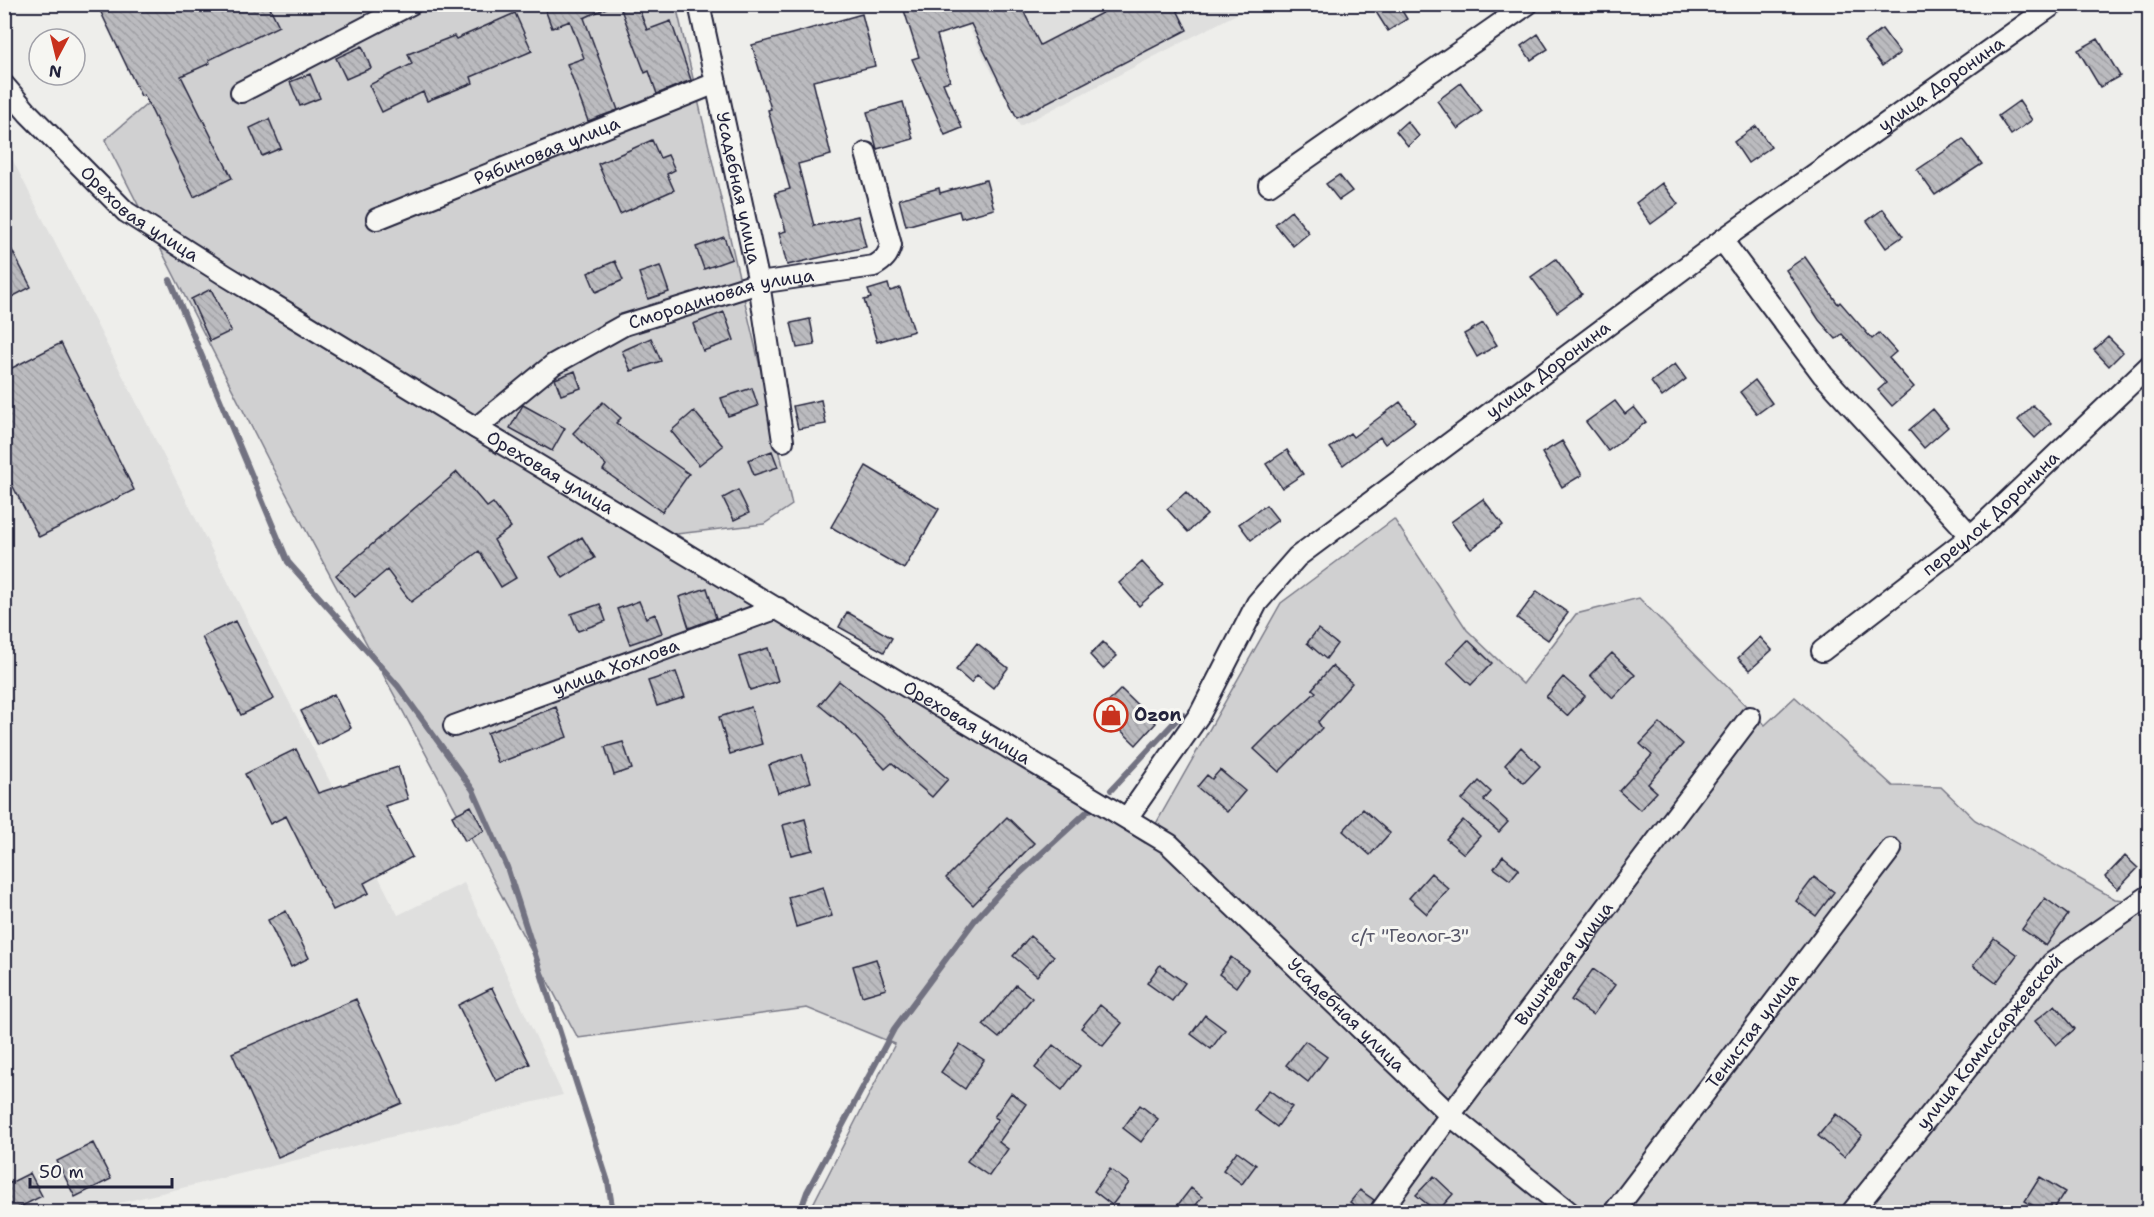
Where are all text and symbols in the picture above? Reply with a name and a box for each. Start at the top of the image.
north arrow [27,27,87,87]
street label: улица Доронина [1873,31,2009,137]
text: N [48,60,63,83]
street label: Усадебная улица [710,109,767,266]
street label: Рябиновая улица [470,111,623,191]
street label: Ореховая улица [75,161,203,267]
street label: Смородиновая улица [625,263,816,335]
street label: улица Доронина [1481,315,1615,424]
street label: Ореховая улица [482,425,618,520]
street label: переулок Доронина [1917,446,2065,581]
street label: улица Хохлова [549,633,682,701]
street label: Ореховая улица [899,675,1035,770]
shop icon: Ozon [1093,697,1129,733]
place label: Ozon [1134,703,1181,727]
street label: Вишнёвая улица [1509,897,1619,1031]
park label: с/т "Геолог-3" [1351,924,1469,948]
street label: улица Комиссаржевской [1911,948,2067,1135]
street label: Усадебная улица [1282,952,1410,1077]
street label: Тенистая улица [1700,968,1804,1094]
scale bar [30,1151,172,1189]
text: 50 m [39,1160,84,1184]

